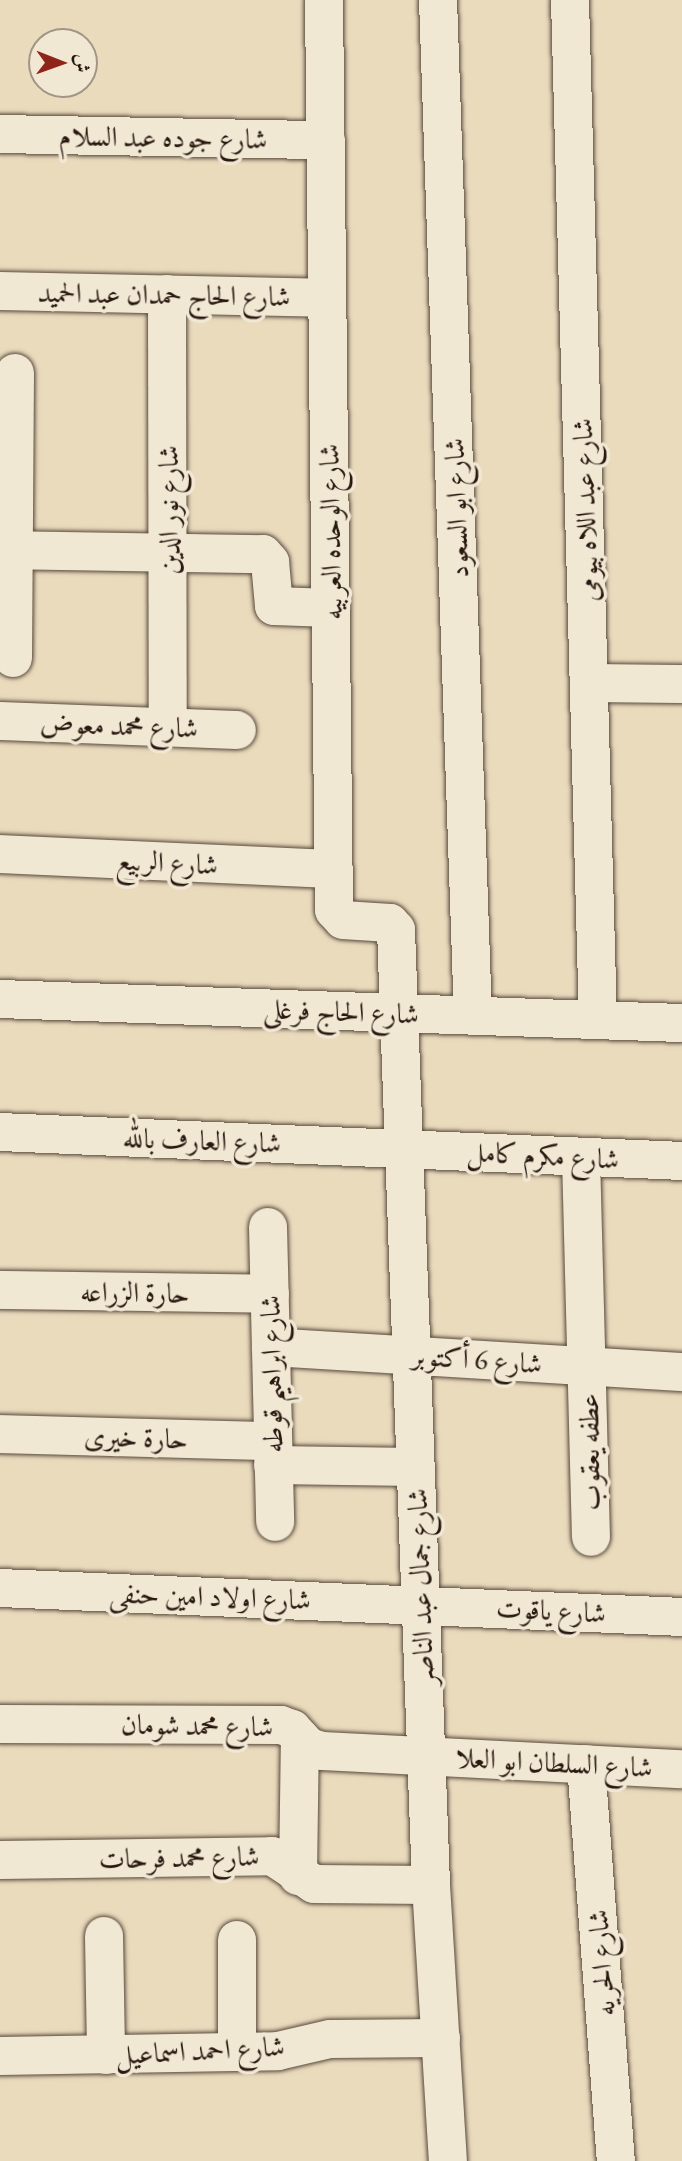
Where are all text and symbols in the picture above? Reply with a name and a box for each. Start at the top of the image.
north arrow [28,28,98,98]
text: ش [70,54,95,73]
street label: شارع جوده عبد السلام [58,118,268,156]
street label: شارع الحاج حمدان عبد الحميد [37,275,291,313]
street label: شارع عبد اللاه بيومى [565,418,605,602]
street label: شارع ابو السعود [437,437,475,579]
street label: شارع الوحده العربيه [312,444,348,620]
street label: شارع نور الدين [151,445,185,575]
street label: شارع محمد معوض [39,705,199,745]
street label: شارع الربيع [115,843,219,881]
street label: شارع الحاج فرغلى [263,991,419,1031]
street label: شارع العارف بالله [122,1120,282,1160]
street label: شارع مكرم كامل [466,1134,620,1176]
street label: حارة الزراعه [80,1274,190,1310]
street label: شارع ابراهيم قوطه [253,1295,289,1453]
street label: شارع 6 أكتوبر [411,1338,543,1380]
street label: عطفه يعقوب [571,1393,607,1511]
street label: حارة خيرى [83,1418,189,1456]
street label: شارع جمال عبد الناصر [400,1488,440,1686]
street label: شارع اولاد امين حنفى [109,1576,311,1616]
street label: شارع ياقوت [495,1590,607,1630]
street label: شارع محمد شومان [121,1707,273,1743]
street label: شارع السلطان ابو العلا [455,1740,653,1784]
street label: شارع محمد فرحات [98,1839,260,1875]
street label: شارع الحريه [581,1909,621,2017]
street label: شارع احمد اسماعيل [114,2029,286,2071]

